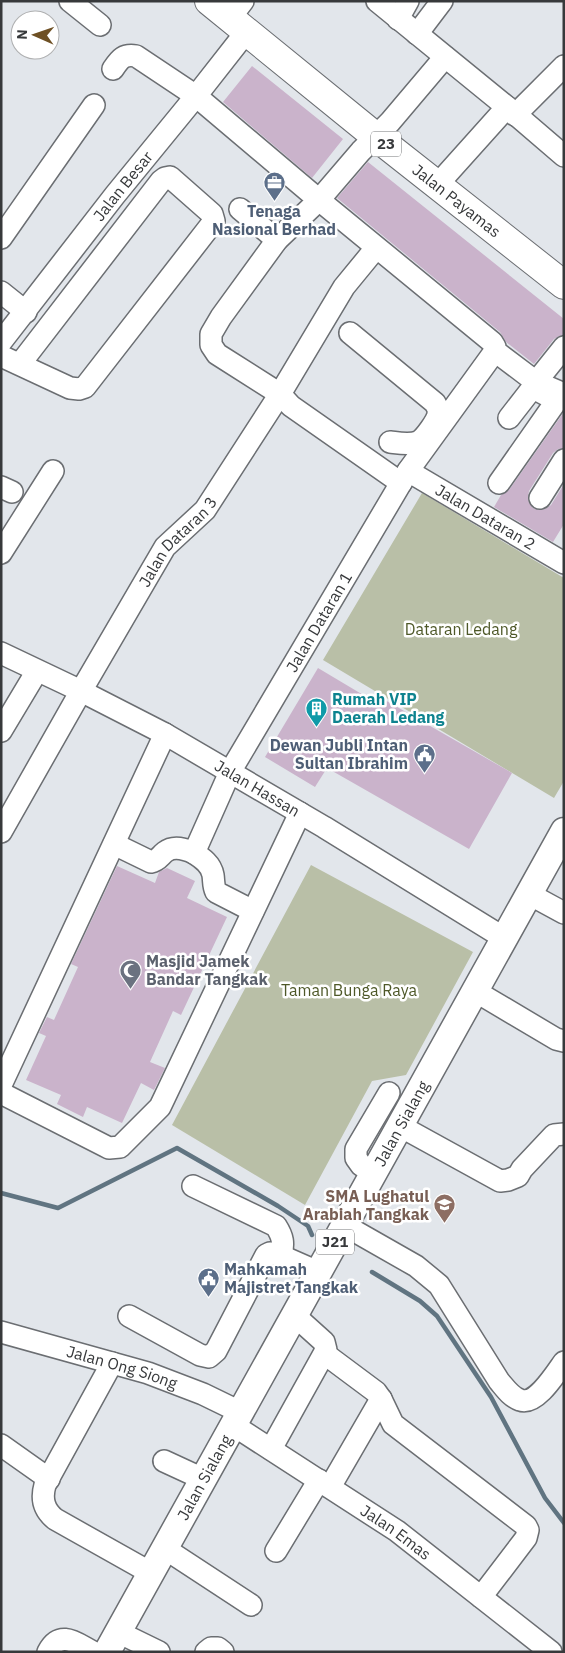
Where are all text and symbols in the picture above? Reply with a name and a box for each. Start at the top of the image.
north arrow [10,10,60,60]
text: N [13,29,31,40]
road number: 23 [371,132,401,156]
street label: Jalan Besar [89,147,157,225]
street label: Jalan Payamas [408,159,505,241]
office icon: Tenaga Nasional Berhad [262,170,286,201]
place label: Tenaga Nasional Berhad [212,201,336,239]
street label: Jalan Dataran 2 [432,479,539,554]
street label: Jalan Dataran 3 [134,493,221,590]
street label: Jalan Dataran 1 [281,568,356,675]
park label: Dataran Ledang [405,619,518,639]
place label: Rumah VIP Daerah Ledang [332,689,445,727]
building icon: Rumah VIP Daerah Ledang [304,696,328,727]
place label: Dewan Jubli Intan Sultan Ibrahim [270,735,408,773]
public building icon: Dewan Jubli Intan Sultan Ibrahim [412,742,436,773]
street label: Jalan Hassan [211,755,304,821]
place label: Masjid Jamek Bandar Tangkak [146,951,268,989]
mosque icon: Masjid Jamek Bandar Tangkak [118,958,142,989]
park label: Taman Bunga Raya [281,980,418,1000]
street label: Jalan Sialang [369,1077,433,1170]
place label: SMA Lughatul Arabiah Tangkak [303,1186,430,1224]
school or university icon: SMA Lughatul Arabiah Tangkak [433,1193,457,1224]
road number: J21 [316,1230,354,1254]
place label: Mahkamah Majistret Tangkak [224,1259,359,1297]
public building icon: Mahkamah Majistret Tangkak [196,1266,220,1297]
street label: Jalan Ong Siong [64,1341,181,1394]
street label: Jalan Sialang [172,1430,236,1524]
street label: Jalan Emas [357,1500,435,1564]

